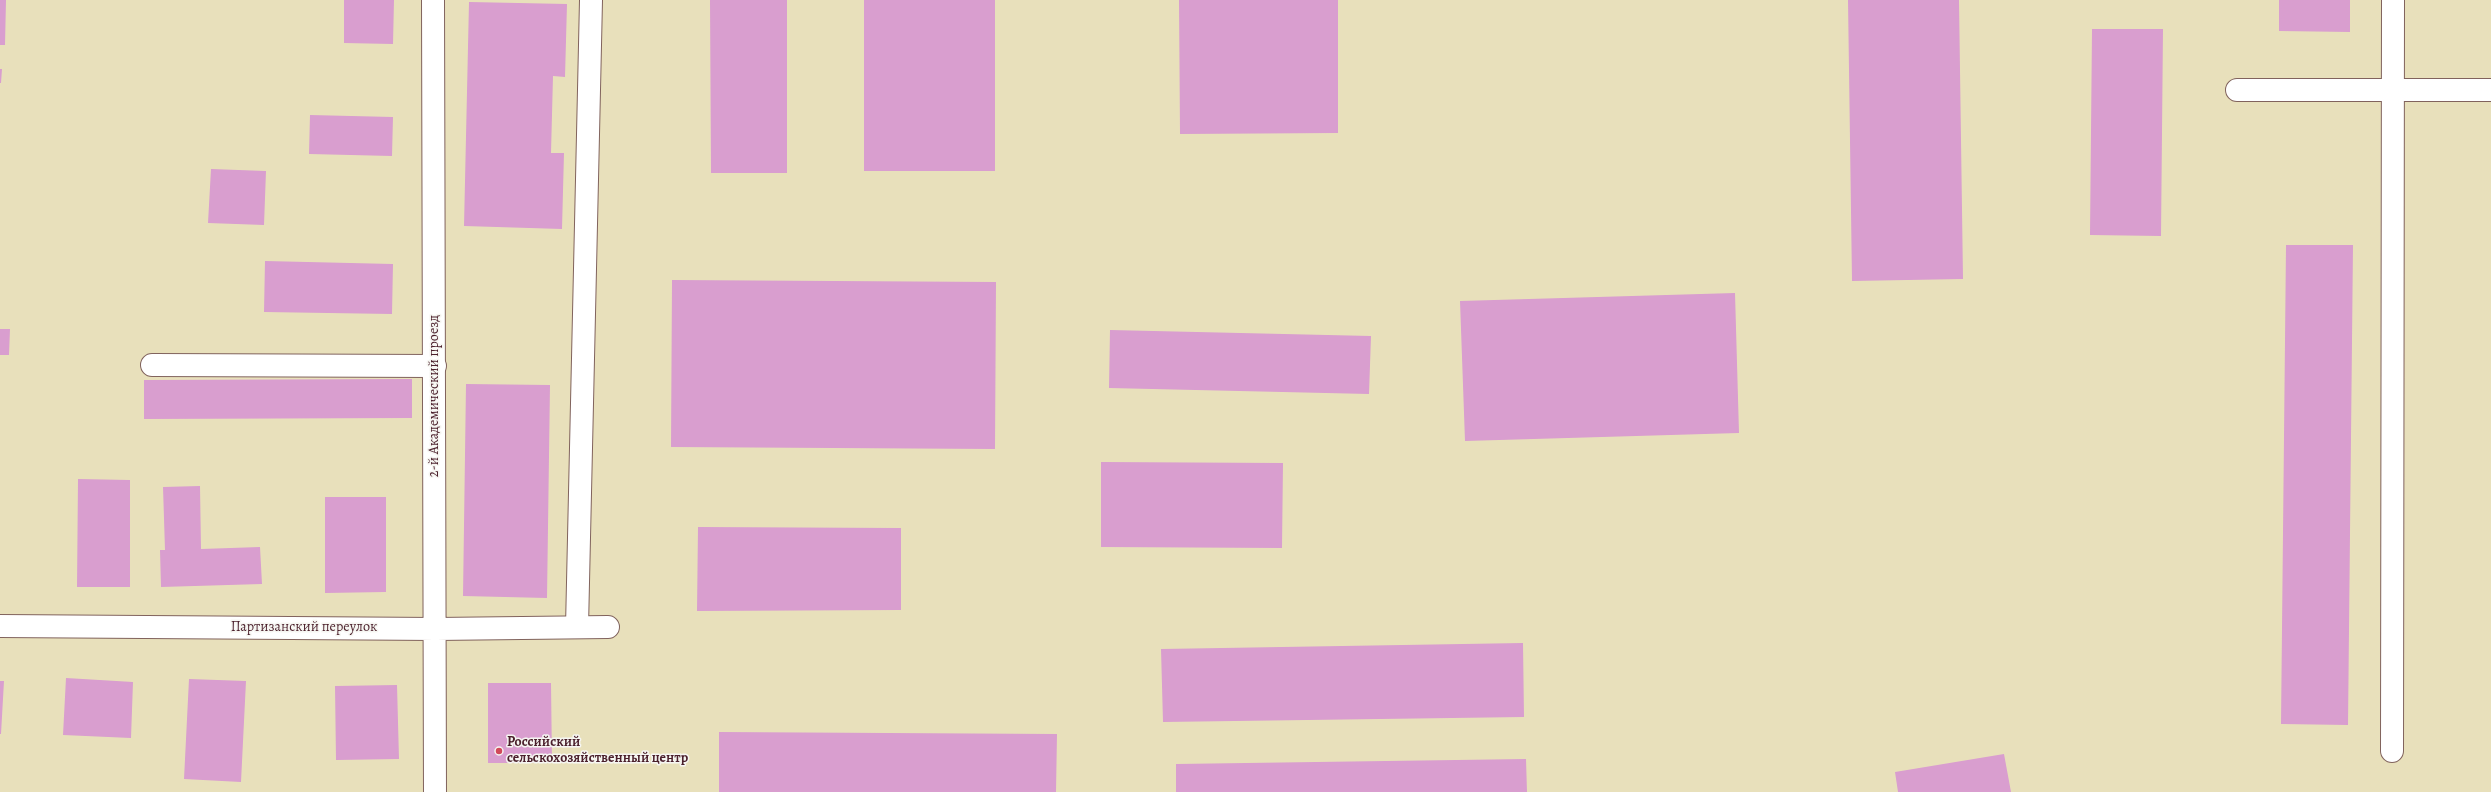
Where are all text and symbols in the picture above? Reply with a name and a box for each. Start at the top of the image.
street label: 2-й Академический проезд [427,315,443,477]
street label: Партизанский переулок [231,620,377,636]
place label: Российский сельскохозяйственный центр [507,735,688,768]
marker: Российский сельскохозяйственный центр [494,746,504,756]

